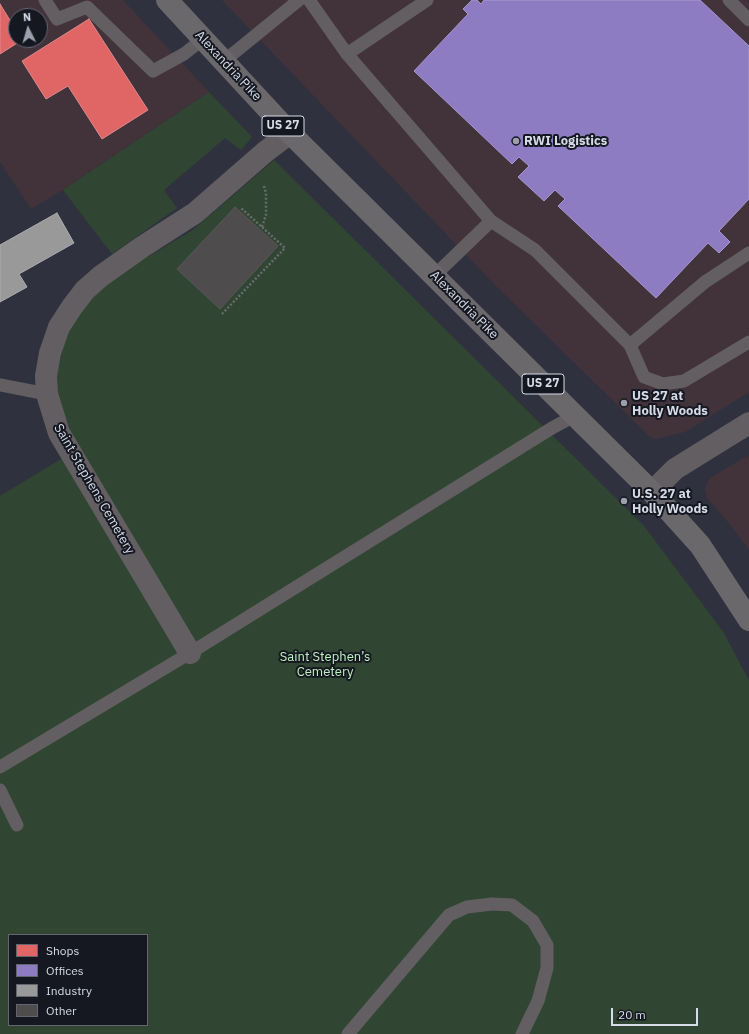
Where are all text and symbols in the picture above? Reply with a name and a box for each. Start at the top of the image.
north arrow [8,8,48,48]
text: N [22,10,32,24]
street label: Alexandria Pike [192,28,264,104]
road number: US 27 [262,116,304,136]
place label: RWI Logistics [524,133,607,149]
marker: RWI Logistics [511,136,521,146]
street label: Alexandria Pike [427,268,501,342]
road number: US 27 [522,374,564,394]
place label: US 27 at Holly Woods [632,388,708,419]
marker: US 27 at Holly Woods [619,398,629,408]
street label: Saint Stephens Cemetery [50,421,138,557]
place label: U.S. 27 at Holly Woods [632,486,708,517]
marker: U.S. 27 at Holly Woods [619,496,629,506]
park label: Saint Stephen’s Cemetery [280,649,370,680]
legend [8,934,148,1026]
text: Shops [46,943,79,958]
text: Offices [46,963,84,978]
text: Industry [46,983,92,998]
scale bar [613,1000,700,1026]
text: Other [46,1003,77,1018]
text: 20 m [618,1007,646,1022]

